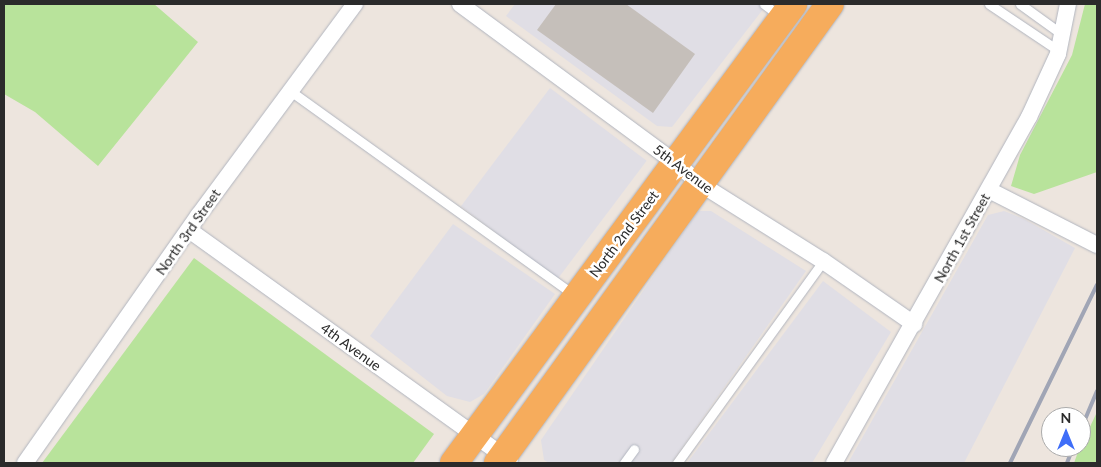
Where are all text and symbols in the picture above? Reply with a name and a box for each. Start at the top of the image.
street label: 5th Avenue [650,141,716,197]
street label: North 3rd Street [152,186,224,278]
street label: North 2nd Street [586,187,662,281]
street label: North 1st Street [931,190,993,286]
street label: 4th Avenue [317,319,385,375]
north arrow [1041,407,1091,457]
text: N [1061,409,1071,426]

